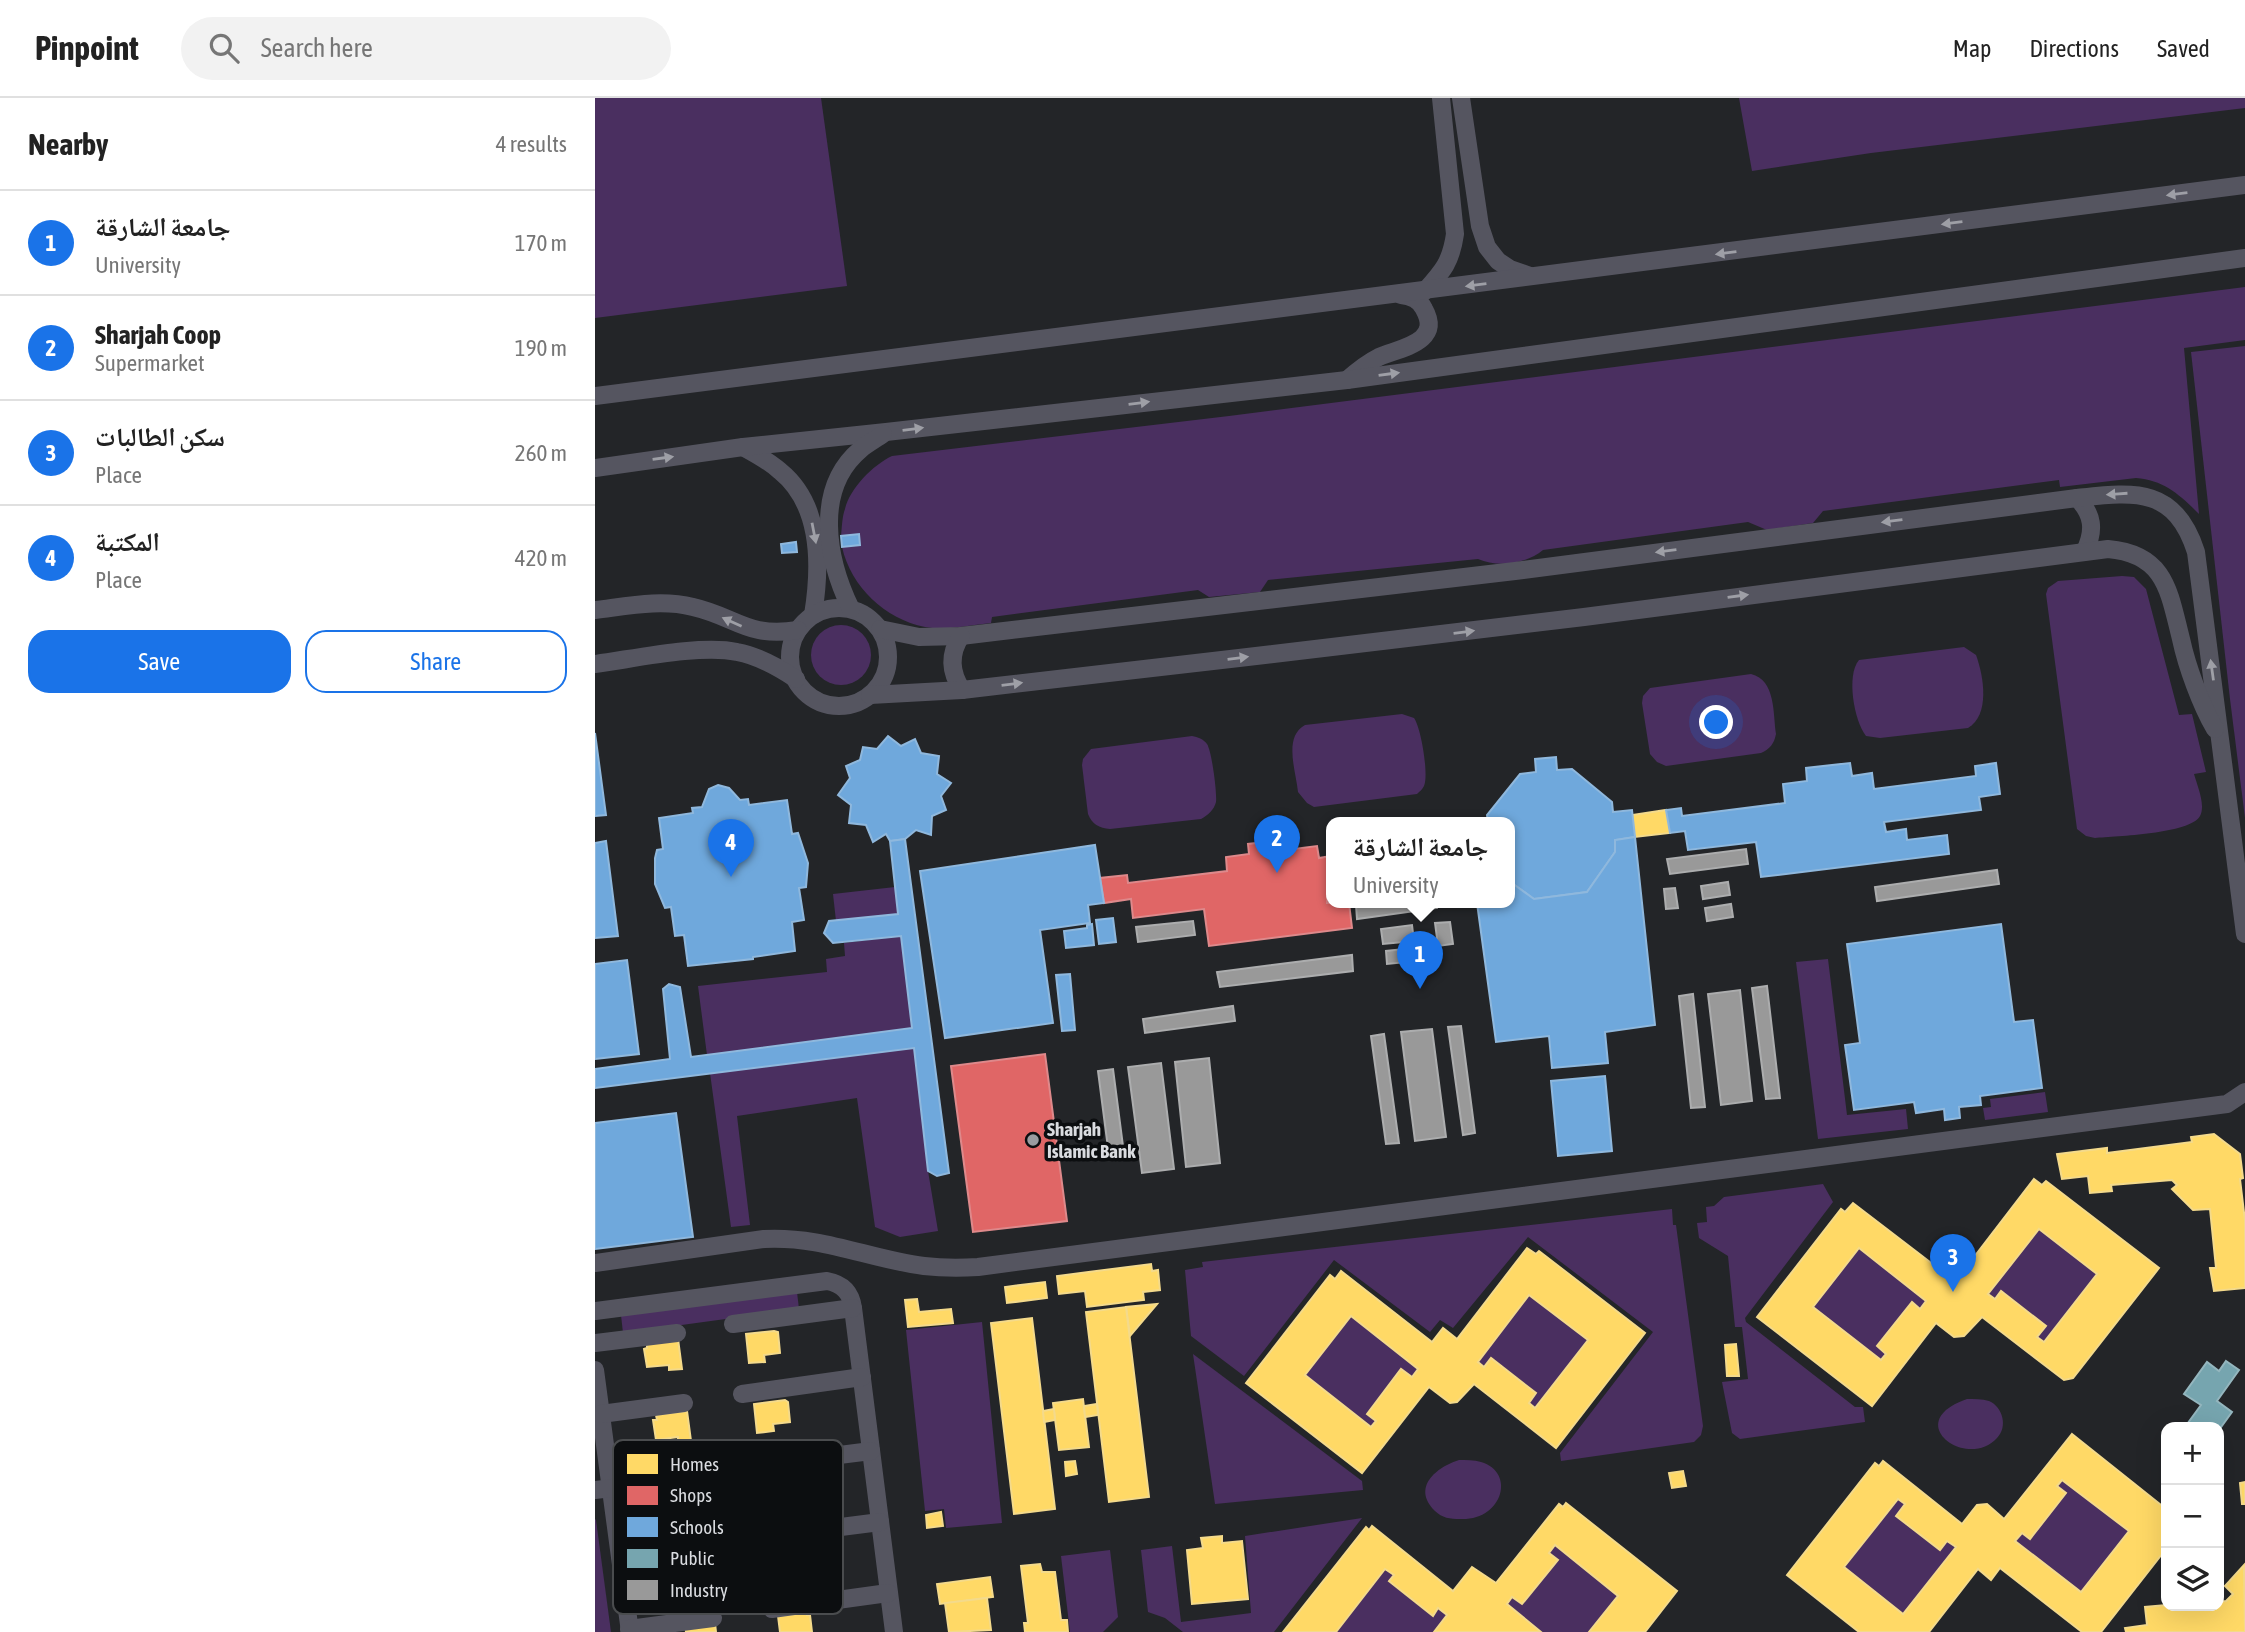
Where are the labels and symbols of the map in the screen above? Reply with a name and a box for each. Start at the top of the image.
one-way arrow [2166,188,2188,199]
one-way arrow [1941,218,1963,229]
one-way arrow [1715,247,1737,258]
one-way arrow [1465,279,1487,290]
one-way arrow [1378,368,1400,379]
one-way arrow [1128,398,1150,409]
one-way arrow [902,424,924,435]
one-way arrow [652,452,674,463]
one-way arrow [2106,489,2128,500]
one-way arrow [1880,516,1902,527]
one-way arrow [809,522,820,544]
one-way arrow [1655,545,1677,556]
one-way arrow [1727,591,1749,602]
one-way arrow [722,616,742,628]
one-way arrow [1453,626,1475,637]
one-way arrow [1227,653,1249,664]
one-way arrow [2206,659,2217,681]
one-way arrow [1001,679,1023,690]
your location [1699,705,1733,739]
pin: 2 [1254,815,1300,873]
pin: 4 [708,819,754,877]
pin: 1 [1397,931,1443,989]
place label: Sharjah Islamic Bank [1047,1118,1136,1162]
marker: Sharjah Islamic Bank [1025,1132,1041,1148]
pin: 3 [1930,1234,1976,1292]
legend [613,1440,843,1614]
text: Homes [670,1453,719,1475]
text: Shops [670,1484,712,1506]
text: Schools [670,1516,724,1538]
text: Public [670,1547,715,1569]
text: Industry [670,1579,728,1601]

